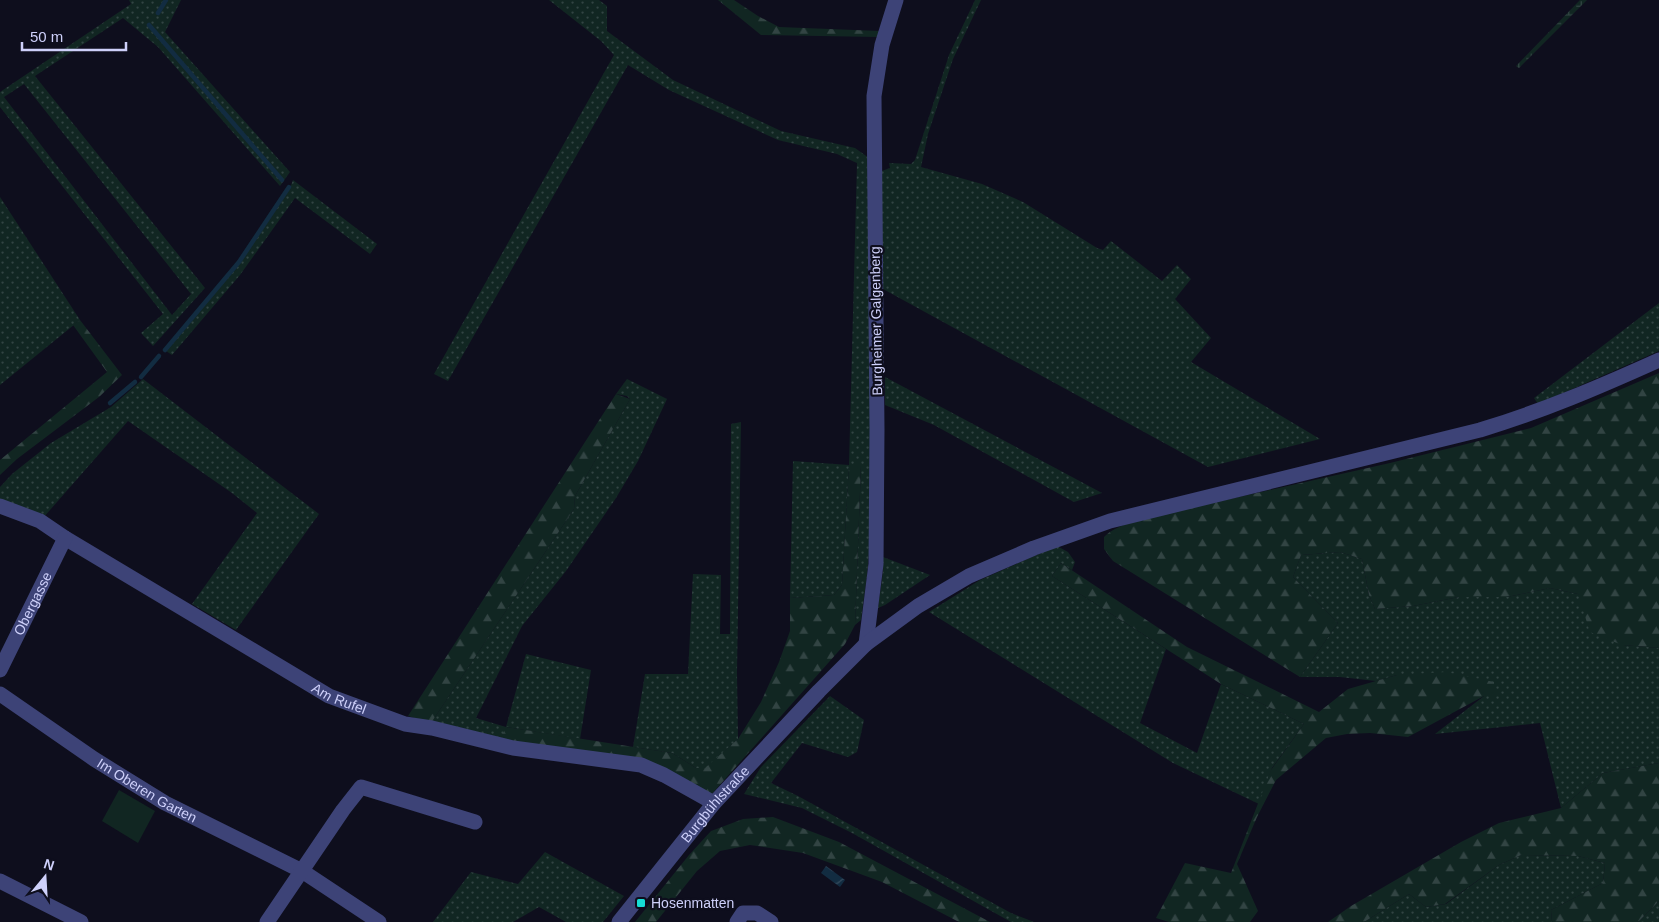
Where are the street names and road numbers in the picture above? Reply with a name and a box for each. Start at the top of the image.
street label: Burgheimer Galgenberg [867,246,885,396]
street label: Obergasse [10,569,55,638]
street label: Am Rufel [309,680,369,717]
street label: Im Oberen Garten [94,755,200,826]
street label: Burgbühlstraße [678,763,753,846]

